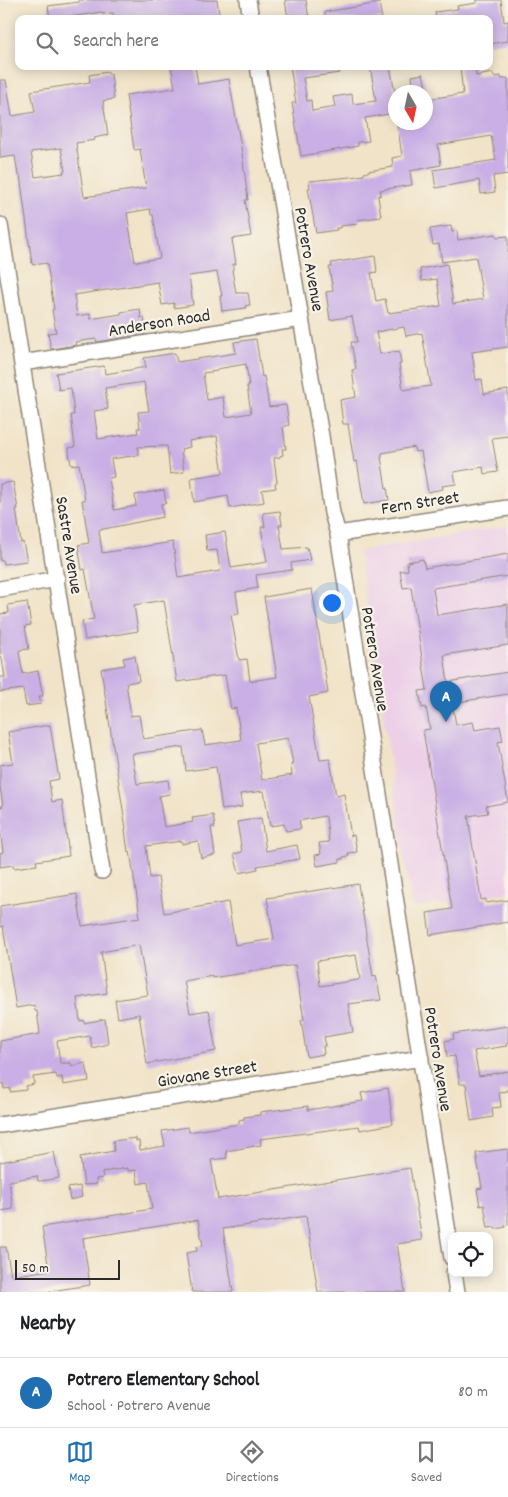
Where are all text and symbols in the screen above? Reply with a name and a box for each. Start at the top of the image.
search box [15,15,493,70]
icon: search [33,29,61,57]
text: Search here [73,29,159,56]
north arrow [388,85,433,130]
street label: Potrero Avenue [286,205,329,314]
street label: Anderson Road [107,304,212,345]
street label: Fern Street [380,486,462,523]
street label: Sastre Avenue [47,495,88,596]
your location [319,590,345,616]
street label: Potrero Avenue [353,605,394,714]
pin: A [430,681,462,722]
street label: Potrero Avenue [416,1005,457,1114]
street label: Giovane Street [156,1055,259,1096]
map controls [448,1232,493,1277]
button: locate [448,1232,493,1277]
scale bar [15,1257,120,1280]
text: 50 m [22,1259,49,1279]
text: Nearby [20,1310,75,1340]
text: Potrero Elementary School [67,1368,259,1395]
text: A [32,1381,40,1404]
text: 80 m [458,1381,488,1404]
text: School · Potrero Avenue [67,1395,211,1418]
tab: Map [66,1438,94,1488]
tab: Directions [226,1438,279,1488]
tab: Saved [411,1438,442,1488]

